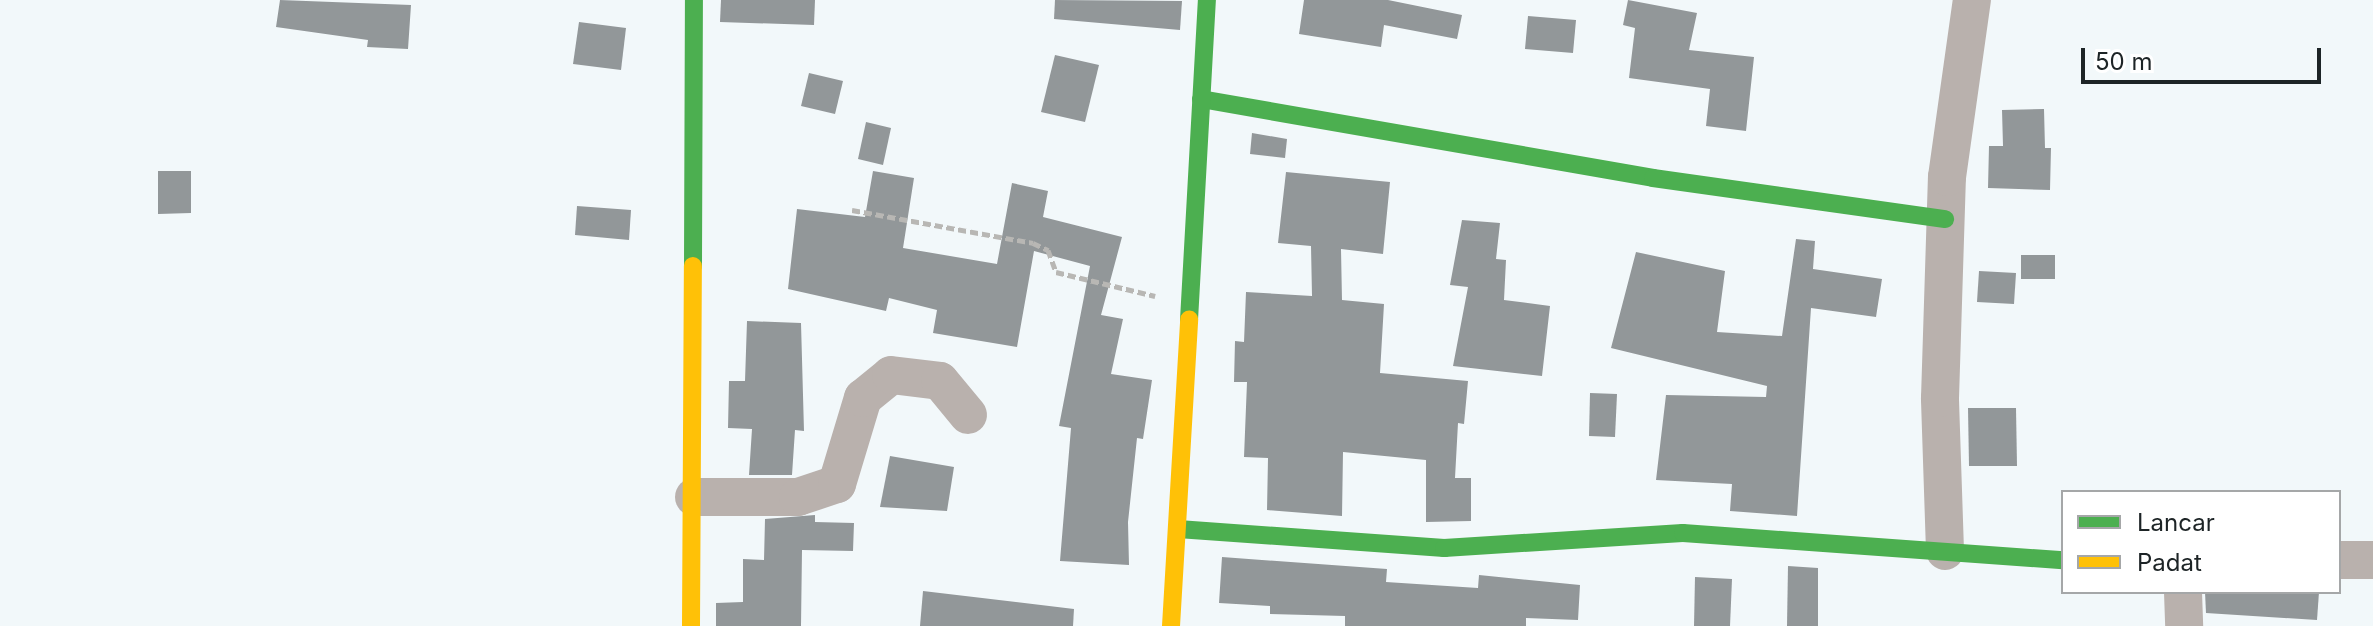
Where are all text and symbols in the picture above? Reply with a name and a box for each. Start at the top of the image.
scale bar [2085,32,2325,82]
text: 50 m [2095,47,2153,76]
legend [2061,490,2341,594]
text: Lancar [2137,508,2215,537]
text: Padat [2137,548,2202,577]

